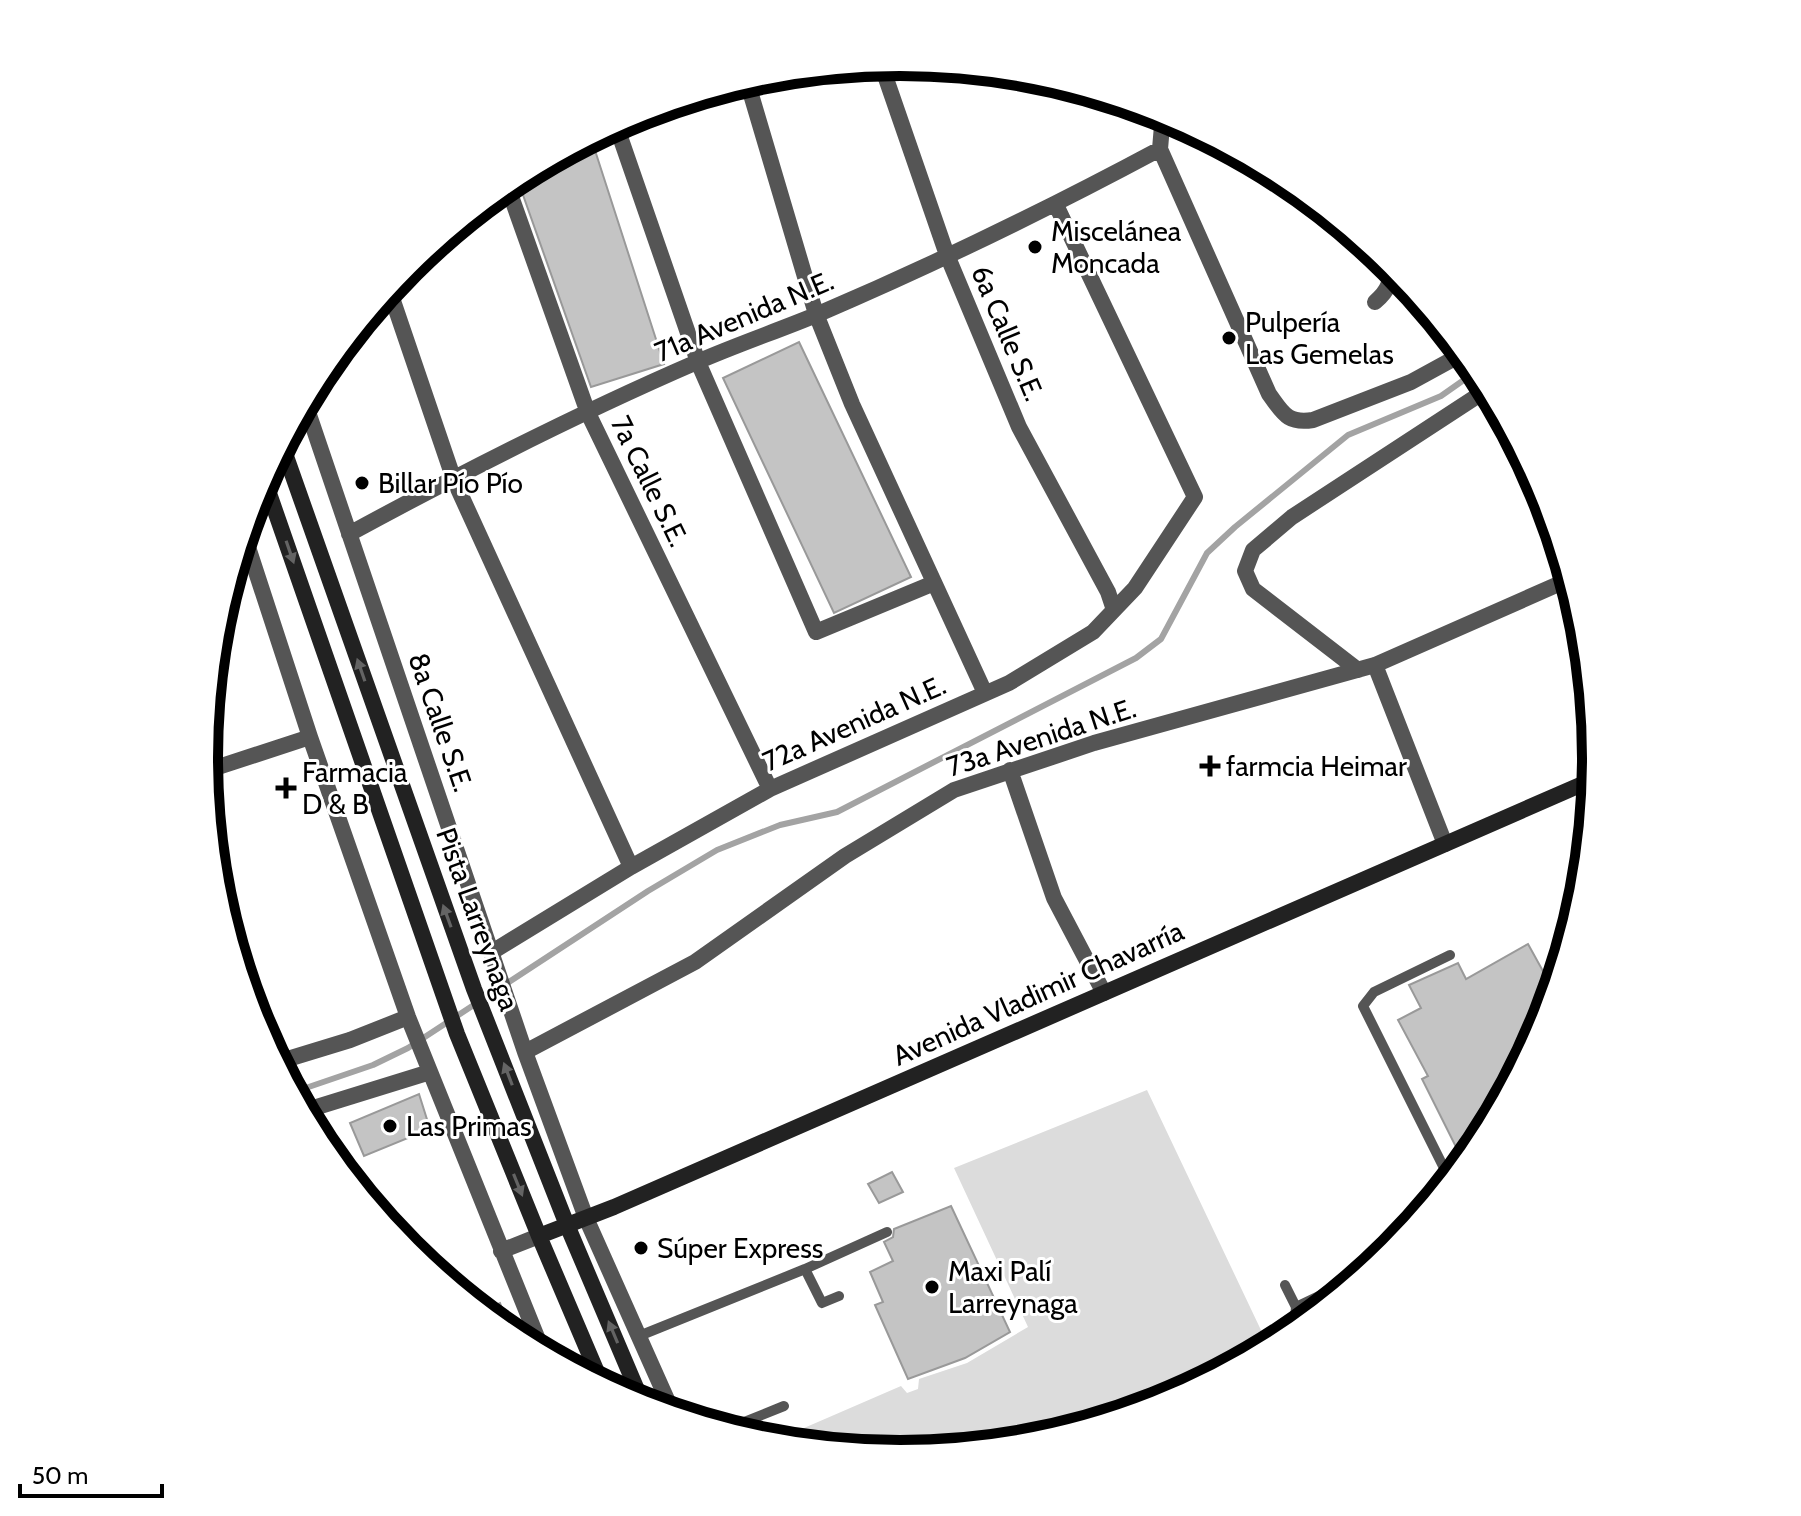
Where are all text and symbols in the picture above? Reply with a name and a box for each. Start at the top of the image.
place label: Miscelánea Moncada [1051,214,1182,280]
marker: Miscelánea Moncada [1026,238,1044,256]
street label: 6a Calle S.E. [964,260,1052,406]
street label: 71a Avenida N.E. [650,263,838,369]
place label: Pulpería Las Gemelas [1245,305,1394,371]
marker: Pulpería Las Gemelas [1220,329,1238,347]
street label: 7a Calle S.E. [604,410,696,552]
place label: Billar Pío Pío [378,466,523,500]
marker: Billar Pío Pío [353,474,371,492]
one-way arrow [284,541,296,565]
street label: 8a Calle S.E. [401,648,481,796]
one-way arrow [354,658,367,682]
street label: 72a Avenida N.E. [757,668,951,778]
street label: 73a Avenida N.E. [942,690,1140,784]
place label: farmcia Heimar [1226,749,1407,783]
place label: Farmacia D & B [302,755,408,821]
marker: farmcia Heimar [1201,757,1219,775]
marker: Farmacia D & B [277,779,295,797]
street label: Pista Larreynaga [429,823,527,1016]
one-way arrow [440,904,453,928]
street label: Avenida Vladimir Chavarría [887,913,1189,1073]
one-way arrow [501,1062,514,1086]
place label: Las Primas [406,1109,532,1143]
marker: Las Primas [381,1117,399,1135]
one-way arrow [512,1173,525,1197]
place label: Súper Express [657,1231,823,1265]
marker: Súper Express [632,1239,650,1257]
place label: Maxi Palí Larreynaga [948,1254,1078,1320]
marker: Maxi Palí Larreynaga [923,1278,941,1296]
one-way arrow [606,1320,619,1344]
scale bar [20,1448,162,1498]
text: 50 m [32,1461,88,1490]

